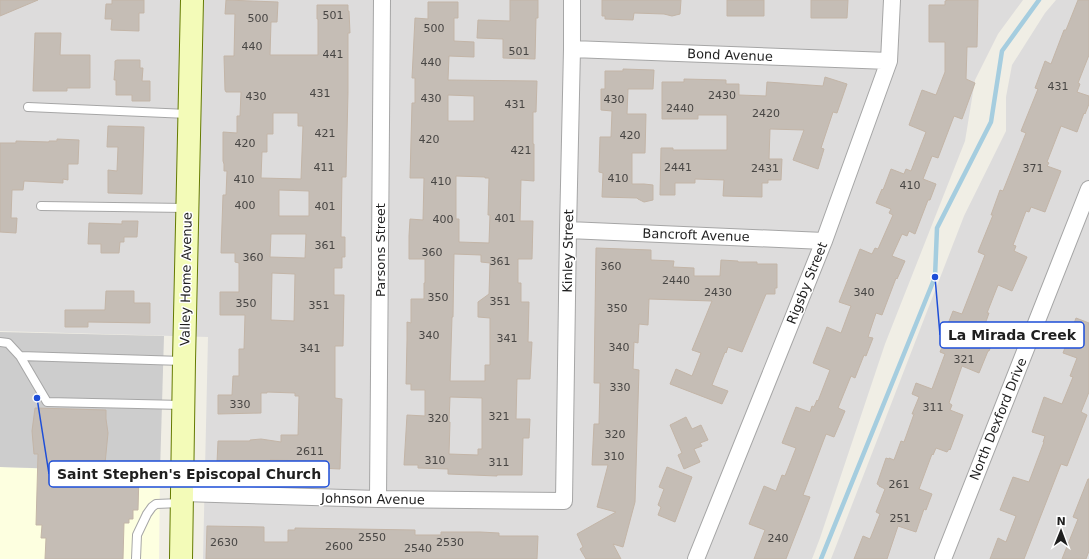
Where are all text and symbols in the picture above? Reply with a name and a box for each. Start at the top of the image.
house number: 501 [323,9,344,22]
house number: 500 [248,12,269,25]
house number: 500 [424,22,445,35]
house number: 440 [242,40,263,53]
house number: 501 [509,45,530,58]
street label: Bond Avenue [687,46,773,64]
house number: 441 [323,48,344,61]
house number: 440 [421,56,442,69]
house number: 431 [1048,80,1069,93]
house number: 431 [310,87,331,100]
house number: 2430 [708,89,736,102]
house number: 430 [246,90,267,103]
house number: 430 [421,92,442,105]
house number: 430 [604,93,625,106]
house number: 431 [505,98,526,111]
house number: 2440 [666,102,694,115]
house number: 2420 [752,107,780,120]
house number: 421 [315,127,336,140]
house number: 420 [620,129,641,142]
house number: 420 [419,133,440,146]
house number: 420 [235,137,256,150]
house number: 421 [511,144,532,157]
house number: 411 [314,161,335,174]
house number: 2441 [664,161,692,174]
house number: 2431 [751,162,779,175]
house number: 371 [1023,162,1044,175]
house number: 410 [608,172,629,185]
house number: 410 [234,173,255,186]
house number: 410 [431,175,452,188]
house number: 410 [900,179,921,192]
house number: 400 [235,199,256,212]
house number: 401 [315,200,336,213]
street label: Parsons Street [373,203,388,297]
street label: Kinley Street [560,209,576,293]
street label: Valley Home Avenue [177,212,195,346]
house number: 401 [495,212,516,225]
house number: 400 [433,213,454,226]
street label: Bancroft Avenue [642,226,750,244]
house number: 361 [315,239,336,252]
street label: Rigsby Street [784,240,830,326]
house number: 360 [422,246,443,259]
house number: 360 [243,251,264,264]
house number: 361 [490,255,511,268]
house number: 360 [601,260,622,273]
house number: 2440 [662,274,690,287]
house number: 2430 [704,286,732,299]
house number: 340 [854,286,875,299]
house number: 350 [428,291,449,304]
house number: 351 [490,295,511,308]
house number: 350 [236,297,257,310]
house number: 351 [309,299,330,312]
house number: 350 [607,302,628,315]
callout: La Mirada Creek [940,322,1084,348]
text: La Mirada Creek [948,327,1077,343]
house number: 340 [419,329,440,342]
house number: 341 [497,332,518,345]
house number: 340 [609,341,630,354]
house number: 341 [300,342,321,355]
house number: 321 [954,353,975,366]
street label: North Dexford Drive [967,356,1029,482]
house number: 330 [610,381,631,394]
house number: 330 [230,398,251,411]
house number: 311 [923,401,944,414]
house number: 321 [489,410,510,423]
house number: 320 [428,412,449,425]
house number: 320 [605,428,626,441]
house number: 2611 [296,445,324,458]
house number: 310 [604,450,625,463]
house number: 310 [425,454,446,467]
house number: 311 [489,456,510,469]
callout: Saint Stephen's Episcopal Church [49,461,329,487]
text: Saint Stephen's Episcopal Church [57,466,321,482]
house number: 261 [889,478,910,491]
street label: Johnson Avenue [320,491,425,507]
north arrow [1041,511,1081,551]
house number: 251 [890,512,911,525]
text: N [1056,515,1066,528]
house number: 2550 [358,531,386,544]
house number: 240 [768,532,789,545]
house number: 2630 [210,536,238,549]
house number: 2530 [436,536,464,549]
house number: 2600 [325,540,353,553]
house number: 2540 [404,542,432,555]

